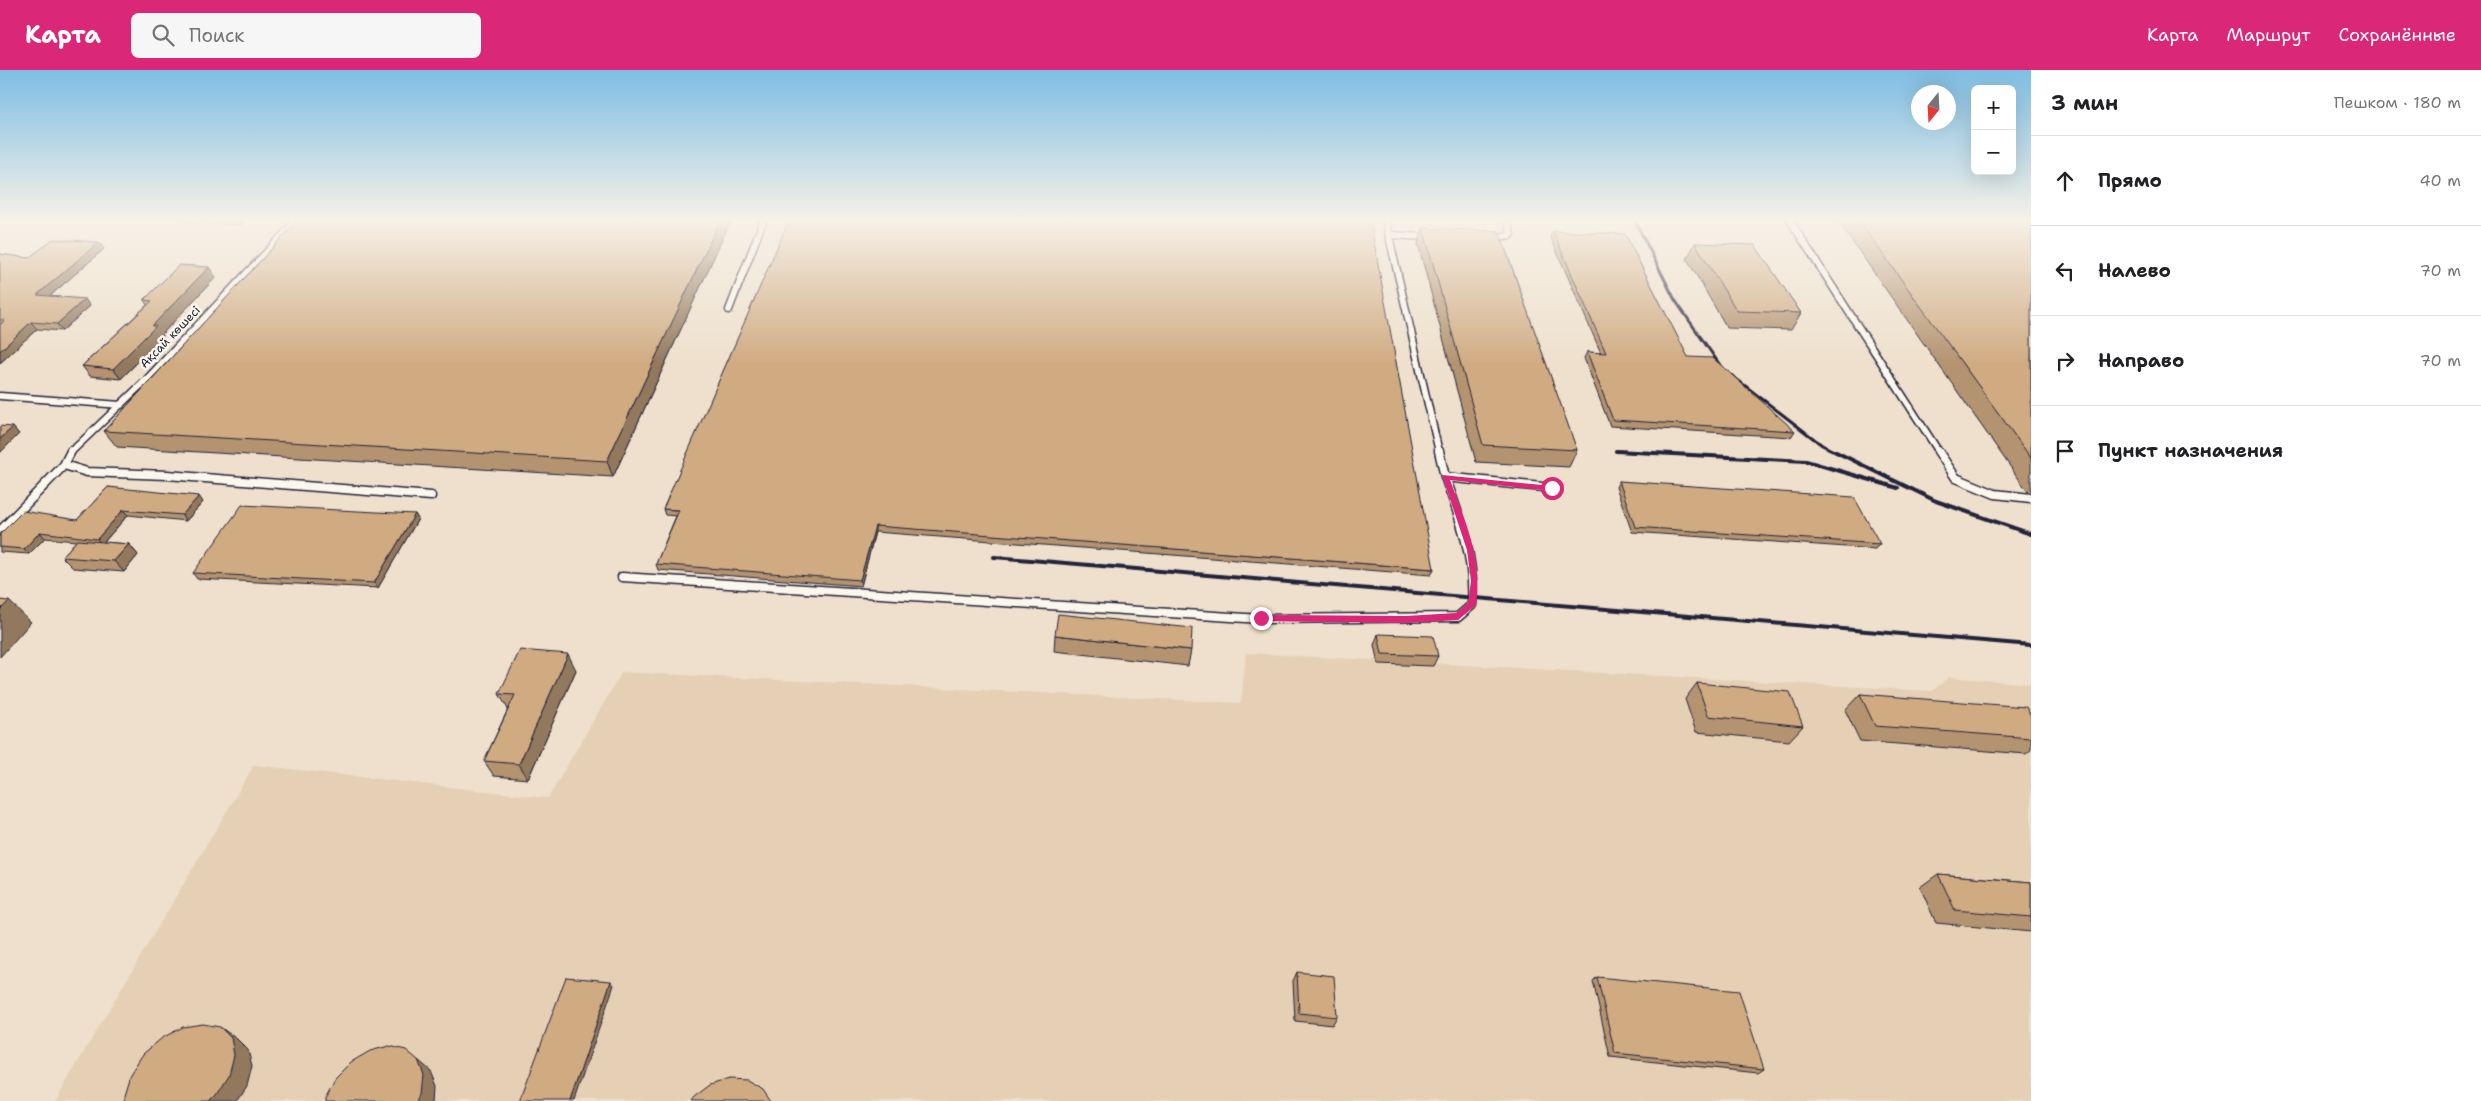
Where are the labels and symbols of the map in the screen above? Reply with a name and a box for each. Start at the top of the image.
north arrow [1911,85,1956,130]
street label: Ақсай көшесі [136,303,204,371]
route start [1541,477,1564,500]
route end [1250,607,1273,630]

